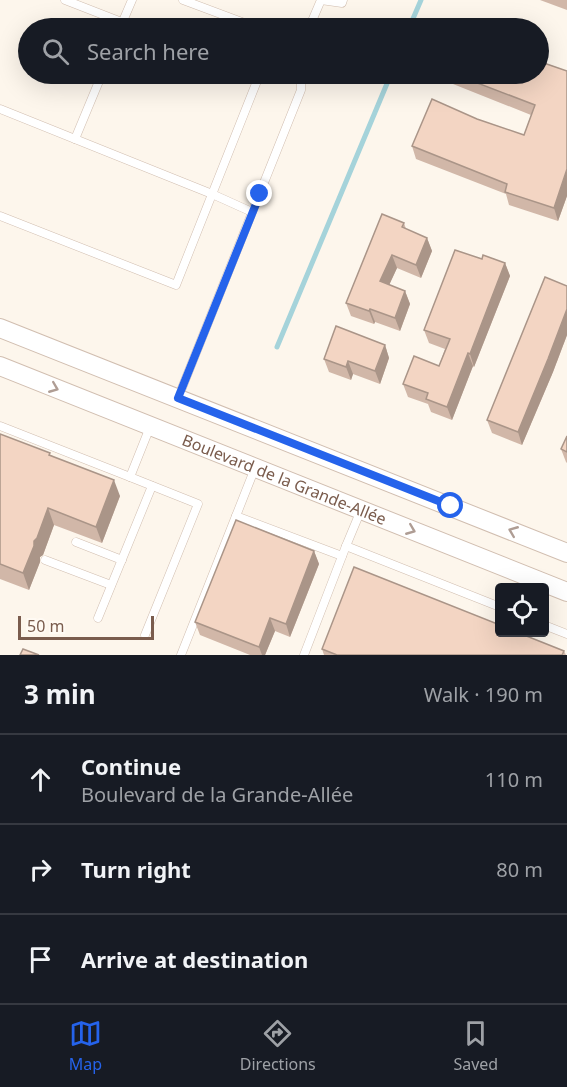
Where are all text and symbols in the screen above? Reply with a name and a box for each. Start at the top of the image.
search box [18,18,549,84]
icon: search [39,35,72,68]
text: Search here [87,36,209,66]
route end [246,180,272,206]
one-way arrow [48,381,59,393]
street label: Boulevard de la Grande-Allée [179,429,390,530]
route start [437,492,463,518]
one-way arrow [405,523,416,535]
one-way arrow [508,526,519,538]
map controls [495,583,549,637]
button: locate [495,583,549,637]
scale bar [18,613,154,640]
text: 50 m [27,615,64,637]
text: 3 min [24,676,96,712]
text: Walk · 190 m [424,681,543,708]
text: Continue [81,751,181,781]
icon: ahead [24,763,57,796]
text: 110 m [485,766,543,793]
text: Boulevard de la Grande-Allée [81,781,353,808]
icon: right [24,853,57,886]
text: Turn right [81,854,191,884]
text: 80 m [496,856,543,883]
icon: arrive [24,943,57,976]
text: Arrive at destination [81,944,308,974]
tab: Map [69,1017,102,1075]
tab: Directions [240,1017,316,1075]
tab: Saved [453,1017,498,1075]

